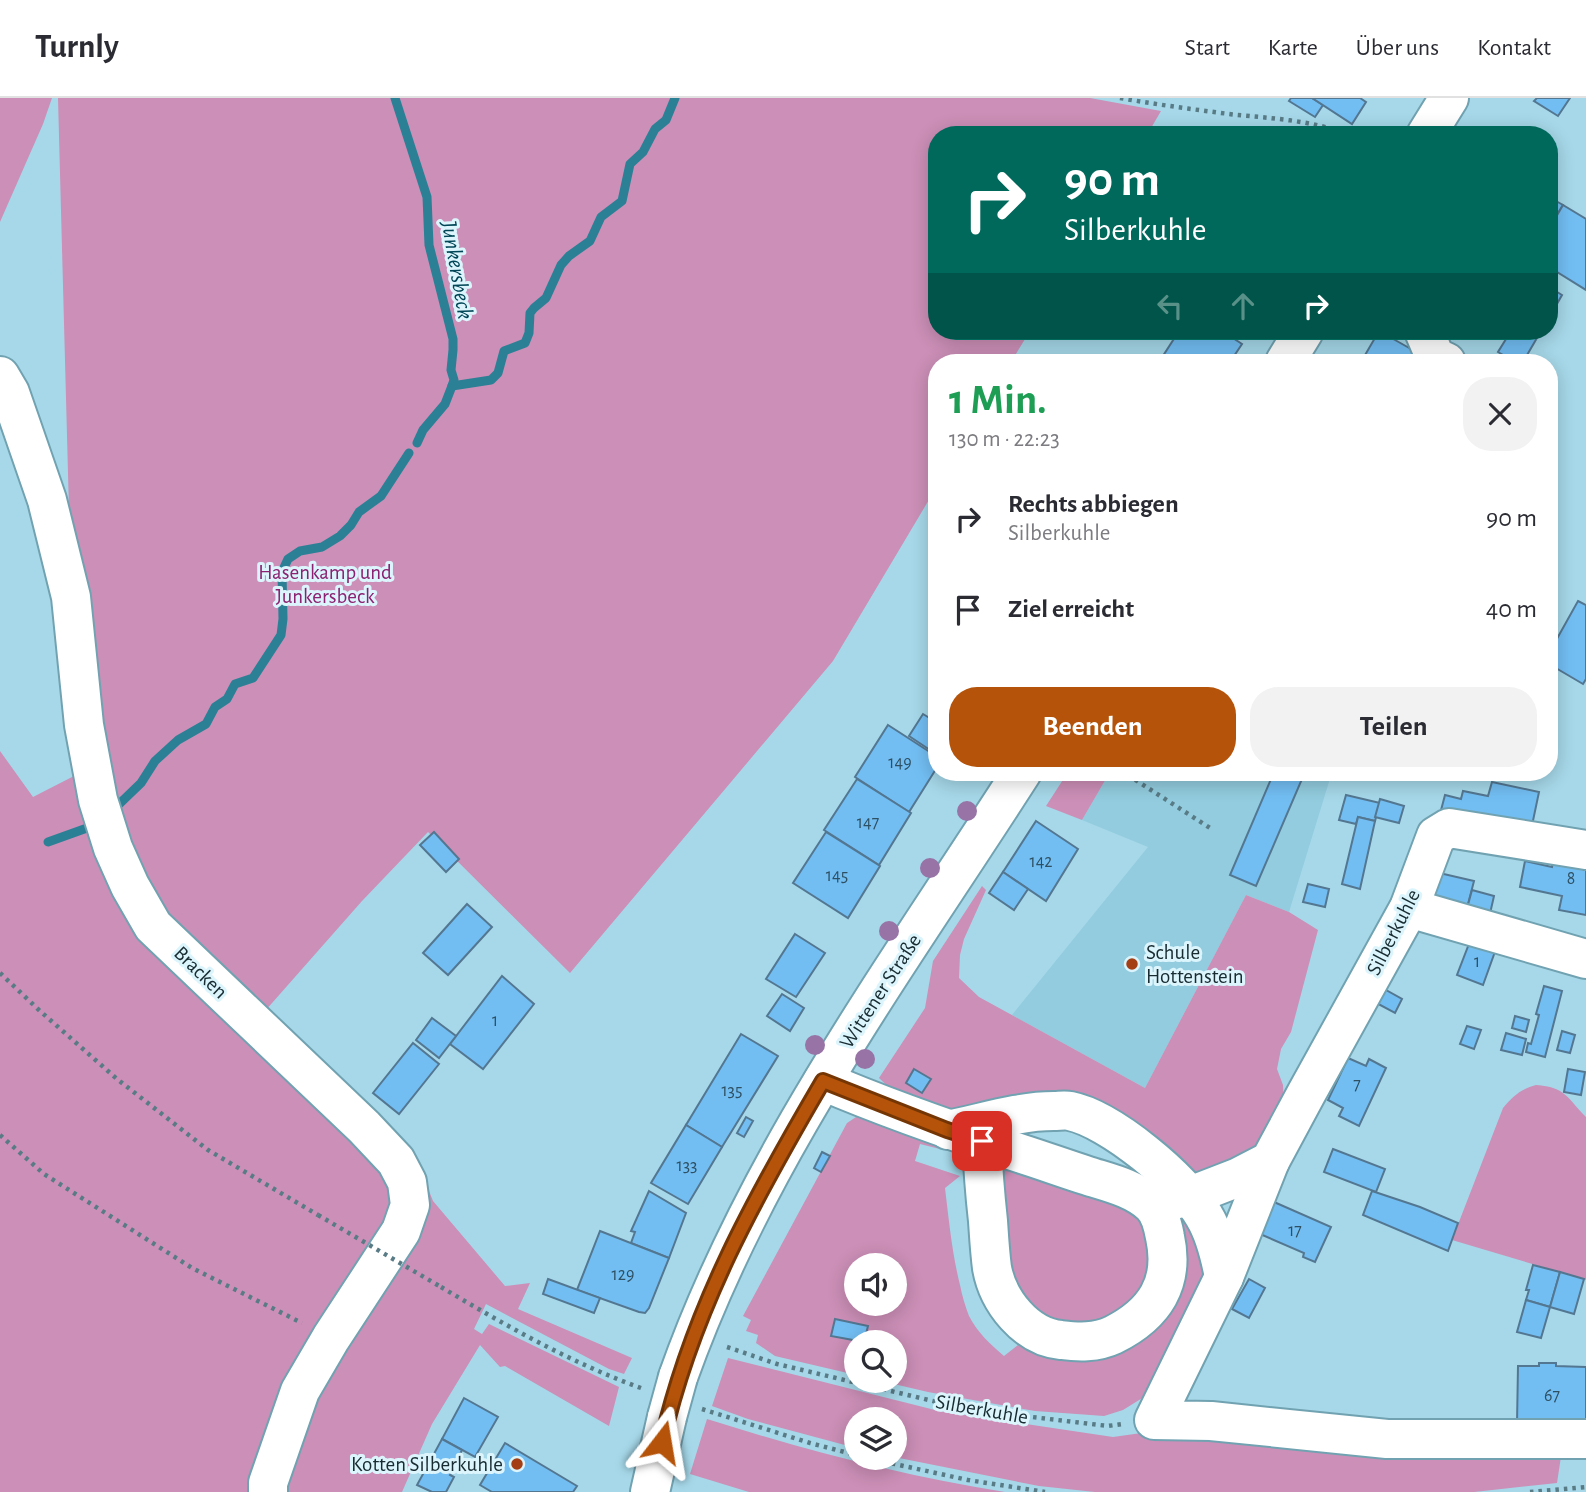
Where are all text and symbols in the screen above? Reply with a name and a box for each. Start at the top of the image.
text: Turnly [35,31,119,64]
text: Start [1185,36,1230,60]
text: Karte [1268,36,1318,60]
text: Über uns [1356,36,1439,60]
text: Kontakt [1477,36,1551,60]
icon: right [949,154,1040,245]
text: 90 m [1064,156,1160,205]
text: Silberkuhle [1064,214,1207,246]
water label: Junkersbeck [436,218,477,321]
icon: left [1151,287,1189,325]
icon: ahead [1224,287,1262,325]
icon: right [1297,287,1335,325]
button: close [1463,377,1537,451]
text: 1 Min. [949,379,1047,421]
text: 130 m · 22:23 [949,428,1060,451]
text: Rechts abbiegen [1008,491,1179,517]
icon: right [949,500,987,538]
text: 90 m [1486,505,1537,531]
text: Silberkuhle [1008,522,1110,545]
park label: Hasenkamp und Junkersbeck [258,562,392,607]
icon: arrive [949,591,987,629]
text: Ziel erreicht [1008,596,1134,622]
text: 40 m [1486,596,1537,622]
button: Beenden [949,687,1236,767]
button: Teilen [1250,687,1537,767]
house number: 149 [888,754,912,772]
house number: 147 [857,814,879,832]
house number: 142 [1029,853,1053,871]
house number: 145 [826,867,848,885]
house number: 8 [1567,870,1575,888]
street label: Silberkuhle [1363,886,1424,979]
street label: Wittener Straße [836,930,925,1052]
street label: Bracken [170,942,231,1003]
place label: Schule Hottenstein [1146,942,1244,987]
house number: 1 [1474,953,1480,971]
marker: Schule Hottenstein [1124,956,1140,972]
house number: 1 [492,1012,498,1030]
house number: 7 [1353,1076,1361,1094]
house number: 135 [721,1082,743,1100]
pin [952,1111,1012,1171]
icon: arrive [963,1122,1001,1160]
house number: 133 [676,1157,698,1175]
house number: 17 [1288,1222,1302,1240]
map controls [844,1253,907,1470]
button: sound [844,1253,907,1316]
house number: 129 [612,1266,634,1284]
button: search [844,1330,907,1393]
house number: 67 [1544,1387,1560,1405]
street label: Silberkuhle [934,1391,1030,1428]
position arrow [625,1405,699,1479]
button: layers [844,1407,907,1470]
place label: Kotten Silberkuhle [351,1454,503,1475]
marker: Kotten Silberkuhle [509,1456,525,1472]

